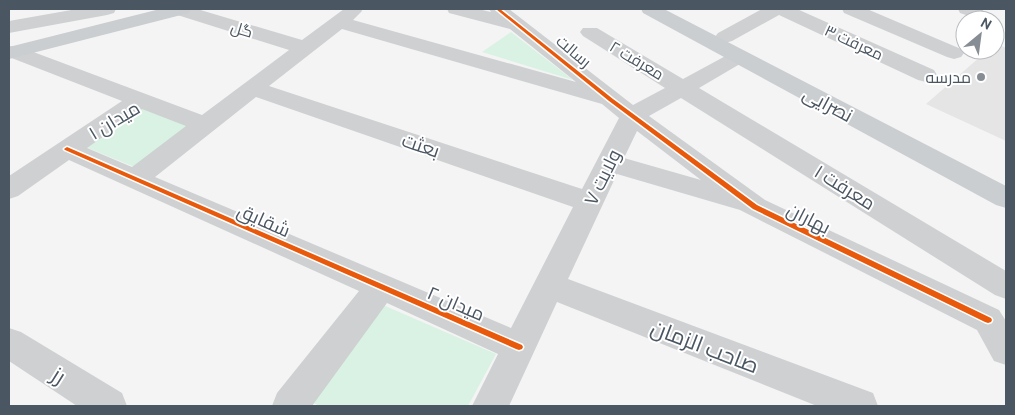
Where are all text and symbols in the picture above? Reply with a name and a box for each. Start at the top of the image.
north arrow [955,10,1005,60]
text: N [978,13,995,34]
street label: گل [228,17,255,43]
street label: معرفت ۳ [821,21,886,64]
street label: رسالت [552,31,595,71]
street label: معرفت ۲ [606,37,667,84]
place label: مدرسه [925,68,971,87]
marker: مدرسه [975,71,987,83]
street label: نصرایی [799,82,857,127]
street label: میدان ۱ [84,96,144,145]
street label: بعثت [399,128,443,163]
street label: ولایت ۷ [579,146,626,209]
street label: معرفت ۱ [810,160,879,215]
street label: بهاران [783,198,834,239]
street label: شقایق [233,199,294,243]
street label: میدان ۲ [424,281,488,326]
street label: صاحب الزمان [647,314,763,379]
street label: رز [45,360,71,390]

